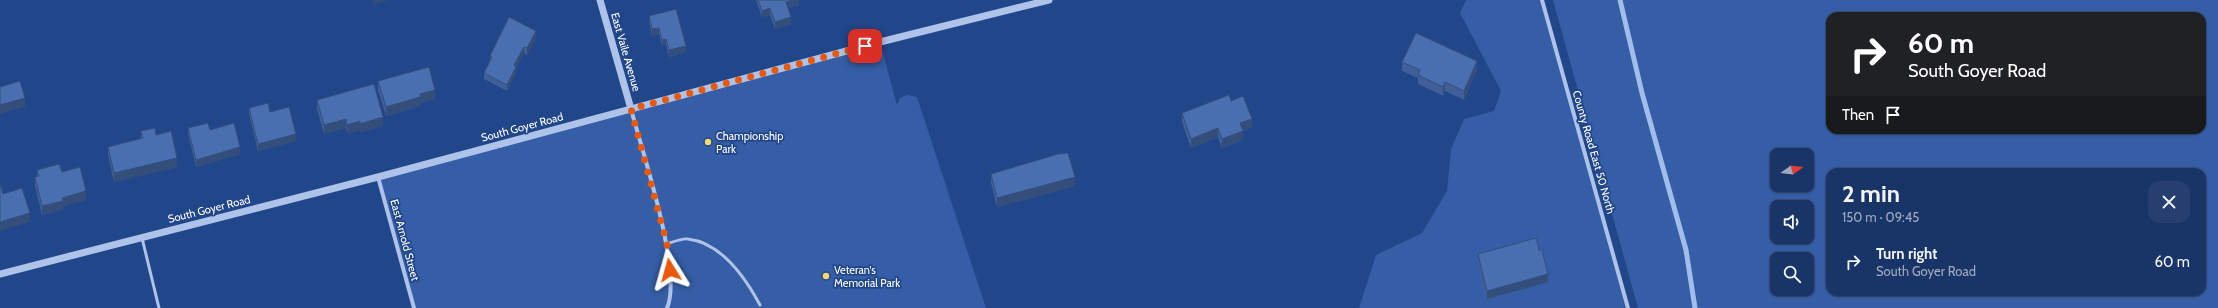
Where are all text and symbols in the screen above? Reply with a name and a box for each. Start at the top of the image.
street label: East Vaile Avenue [608,11,644,93]
text: 60 m [1908,26,1974,60]
icon: right [1842,28,1894,80]
pin [848,29,882,63]
icon: arrive [854,35,876,57]
text: South Goyer Road [1908,60,2046,82]
street label: County Road East 50 North [1570,89,1618,215]
icon: arrive [1882,104,1904,126]
text: Then [1842,106,1874,124]
street label: South Goyer Road [479,109,565,145]
place label: Championship Park [716,129,783,156]
marker: Championship Park [703,137,713,147]
north arrow [1770,148,1814,192]
map controls [1770,148,1814,296]
text: 2 min [1842,179,1900,208]
button: close [2148,181,2190,223]
street label: South Goyer Road [166,192,252,226]
street label: East Arnold Street [387,198,423,283]
button: sound [1770,200,1814,244]
text: 150 m · 09:45 [1842,209,1919,225]
text: Turn right [1876,245,1937,263]
position arrow [649,249,691,291]
icon: right [1842,251,1864,273]
button: search [1770,252,1814,296]
text: 60 m [2154,253,2190,271]
place label: Veteran's Memorial Park [834,263,900,290]
text: South Goyer Road [1876,263,1976,279]
marker: Veteran's Memorial Park [821,271,831,281]

